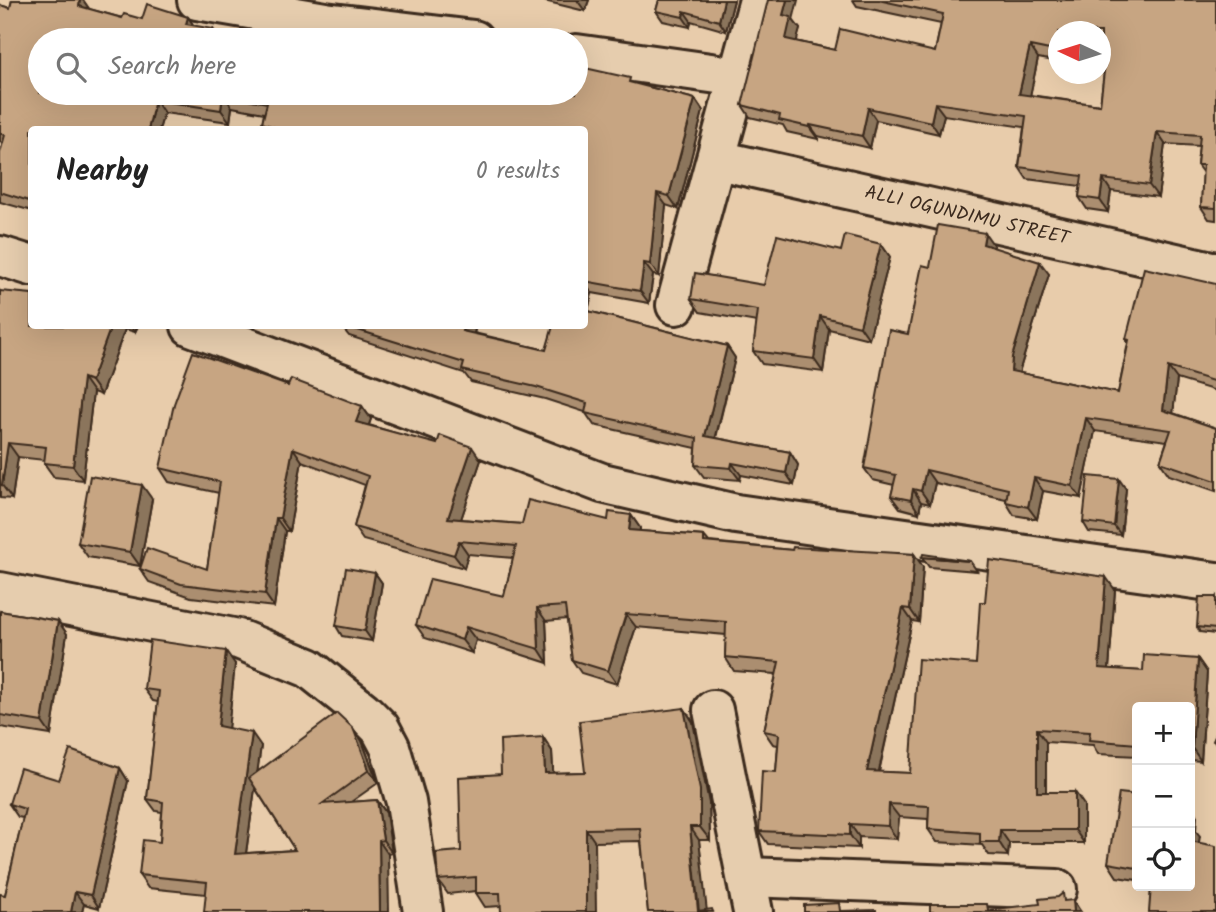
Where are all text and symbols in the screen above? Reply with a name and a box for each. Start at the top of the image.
north arrow [1048,21,1111,84]
search box [28,28,588,105]
text: Search here [108,46,236,88]
icon: search [52,48,90,86]
text: Nearby [56,148,148,196]
text: 0 results [476,154,560,190]
street label: ALLI OGUNDIMU STREET [862,178,1074,255]
map controls [1132,702,1195,891]
button: + [1132,702,1195,765]
button: − [1132,765,1195,828]
button: locate [1132,828,1195,891]

